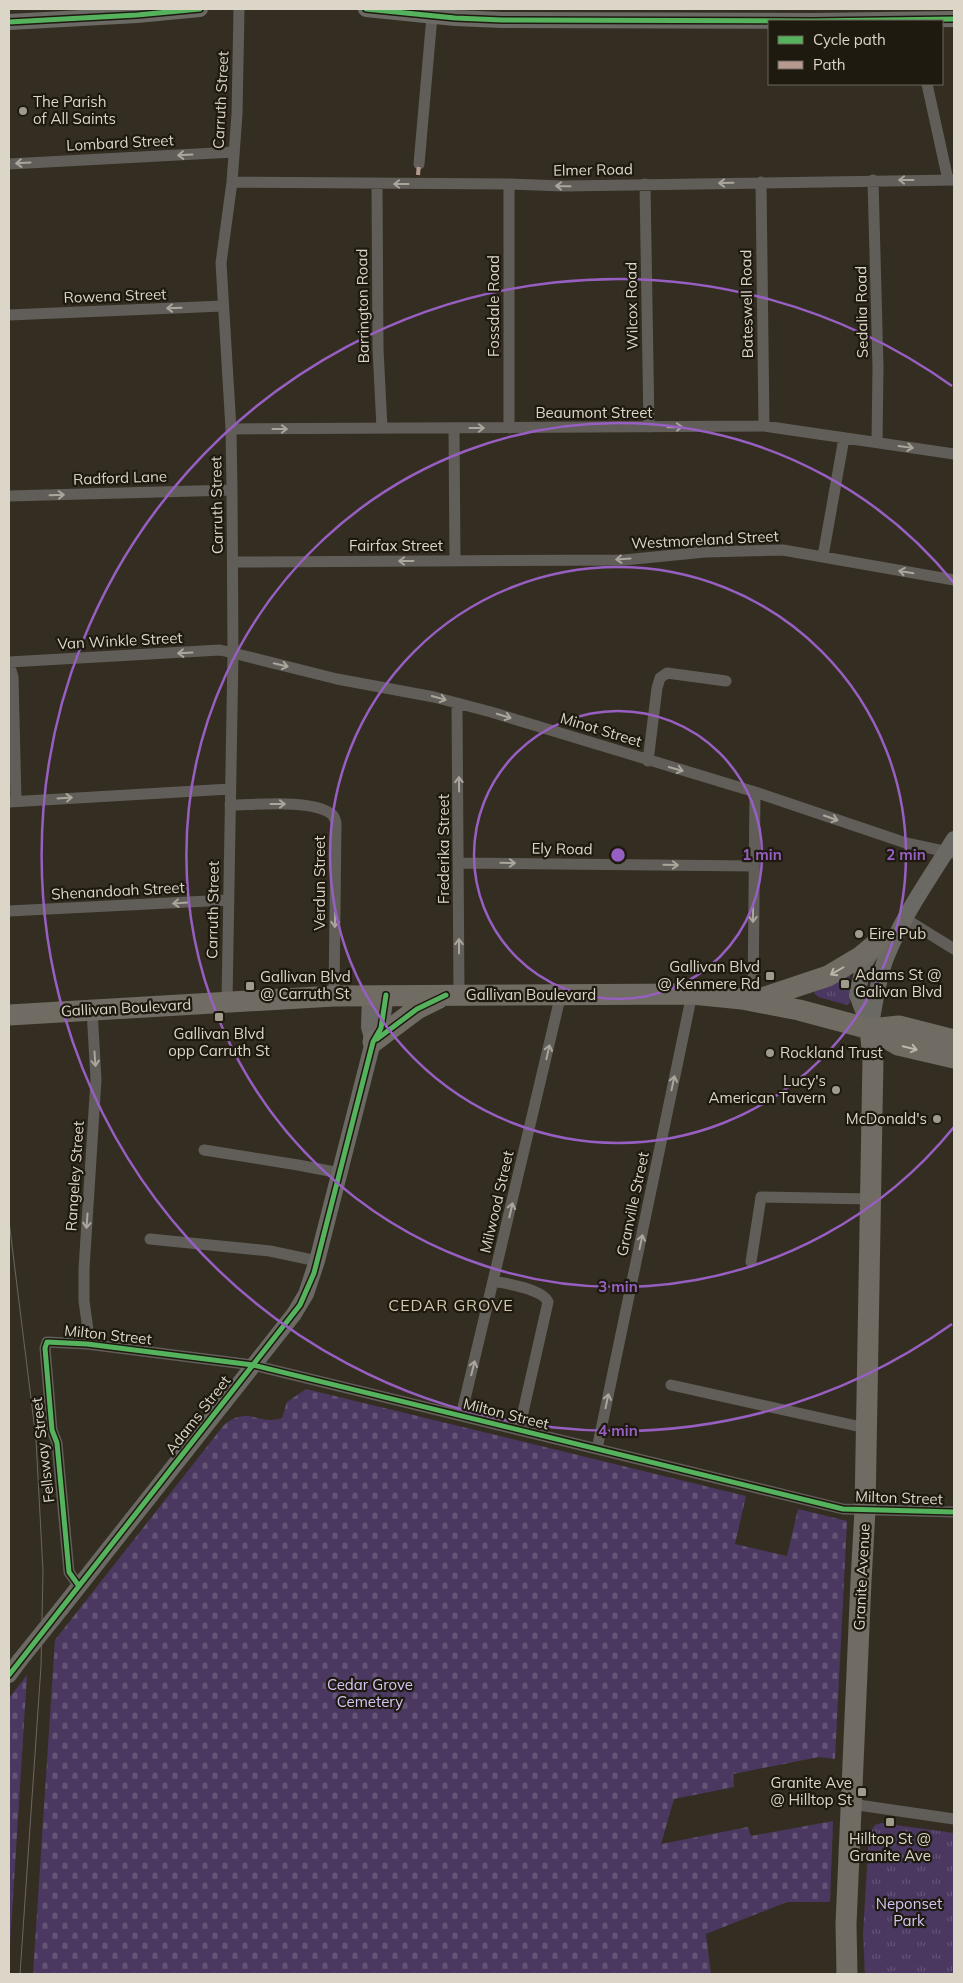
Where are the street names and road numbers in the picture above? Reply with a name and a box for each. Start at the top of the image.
street label: Carruth Street [208,51,233,149]
street label: Lombard Street [66,130,174,155]
street label: Elmer Road [553,159,633,180]
street label: Barrington Road [352,248,373,364]
street label: Bateswell Road [736,249,757,359]
street label: Fossdale Road [484,255,503,357]
street label: Wilcox Road [621,262,642,350]
street label: Sedalia Road [851,266,872,358]
street label: Rowena Street [63,284,167,307]
street label: Beaumont Street [535,403,653,422]
street label: Carruth Street [206,456,227,554]
street label: Radford Lane [73,466,167,489]
street label: Westmoreland Street [631,526,779,553]
street label: Fairfax Street [349,536,443,555]
street label: Van Winkle Street [57,628,183,653]
street label: Minot Street [558,708,644,751]
street label: Frederika Street [434,794,453,904]
street label: Verdun Street [310,836,329,930]
street label: Ely Road [531,838,593,859]
street label: Carruth Street [202,861,223,959]
street label: Shenandoah Street [51,878,185,903]
street label: Gallivan Boulevard [466,985,596,1004]
street label: Gallivan Boulevard [60,995,192,1020]
street label: Rangeley Street [61,1120,88,1232]
street label: Milwood Street [476,1149,518,1255]
street label: Granville Street [612,1150,653,1258]
street label: Milton Street [63,1320,153,1349]
street label: Adams Street [161,1371,234,1458]
street label: Milton Street [461,1394,551,1433]
street label: Fellsway Street [27,1396,58,1504]
street label: Milton Street [855,1486,943,1509]
street label: Granite Avenue [849,1523,874,1631]

